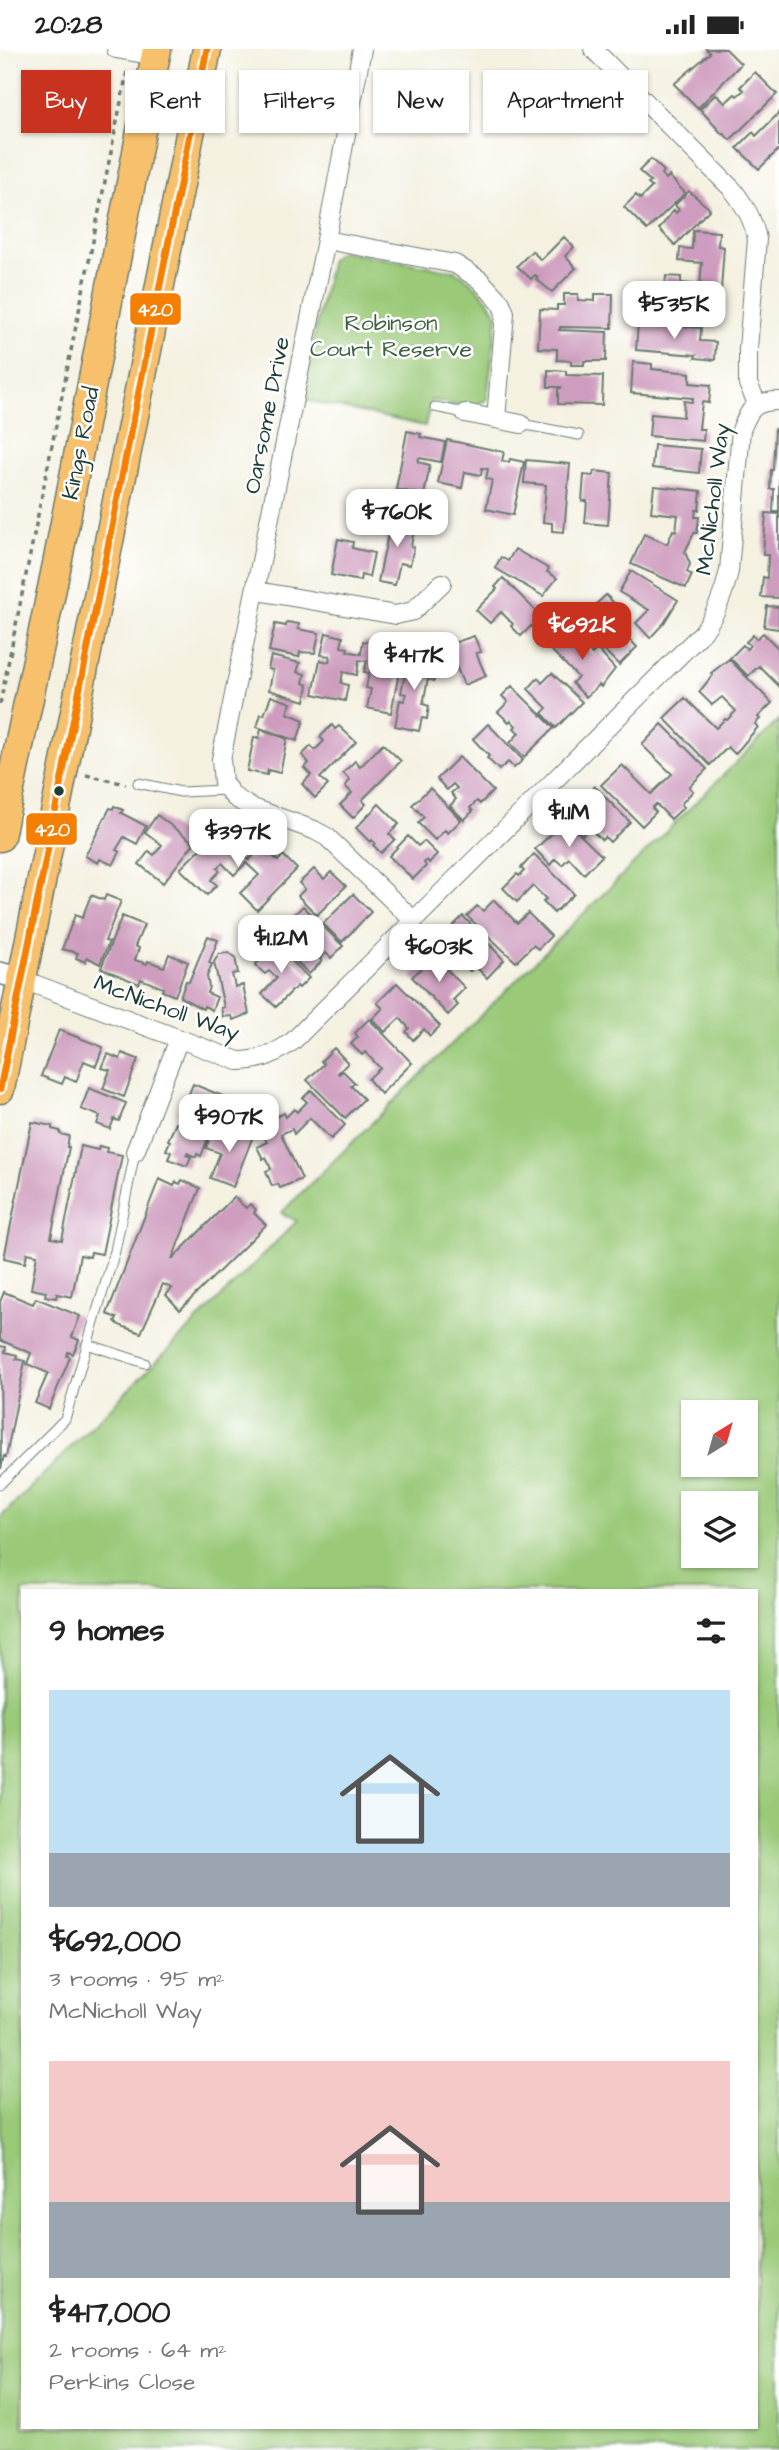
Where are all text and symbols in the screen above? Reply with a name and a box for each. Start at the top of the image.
text: 20:28 [35,7,102,43]
chip: Buy [21,70,111,133]
chip: Rent [125,70,225,133]
chip: Filters [239,70,359,133]
chip: New [373,70,469,133]
chip: Apartment [483,70,648,133]
pin: $535K [625,281,723,341]
text: $535K [639,288,710,320]
line badge: 420 [129,292,182,326]
text: 420 [137,297,173,324]
park label: Robinson Court Reserve [310,307,472,365]
street label: Oarsome Drive [236,334,298,496]
street label: Kings Road [54,384,109,503]
street label: McNicholl Way [688,421,739,577]
pin: $760K [348,489,446,549]
text: $760K [362,496,432,528]
pin: $692K [533,603,631,662]
text: $692K [548,609,616,641]
pin: $417K [365,633,463,692]
text: $417K [384,639,444,671]
unlabelled marker [52,784,66,798]
pin: $1.1M [520,789,618,849]
text: $1.1M [549,796,589,828]
pin: $397K [189,809,287,869]
line badge: 420 [25,812,78,846]
text: $397K [205,816,271,848]
text: 420 [34,817,70,844]
pin: $1.12M [224,915,338,975]
text: $1.12M [254,922,308,954]
pin: $603K [390,925,488,984]
text: $603K [405,931,473,963]
street label: McNicholl Way [89,967,244,1050]
pin: $907K [180,1095,278,1154]
text: $907K [195,1101,263,1133]
north arrow [681,1400,758,1477]
map controls [681,1400,758,1568]
button: layers [681,1491,758,1568]
text: 9 homes [49,1610,164,1652]
icon: filters [692,1612,730,1650]
icon: home [327,1736,453,1862]
text: $692,000 [49,1921,181,1963]
text: 3 rooms · 95 m² [49,1963,225,1995]
text: McNicholl Way [49,1995,202,2027]
icon: home [327,2107,453,2233]
text: $417,000 [49,2292,171,2334]
text: 2 rooms · 64 m² [49,2334,227,2366]
text: Perkins Close [49,2366,196,2398]

